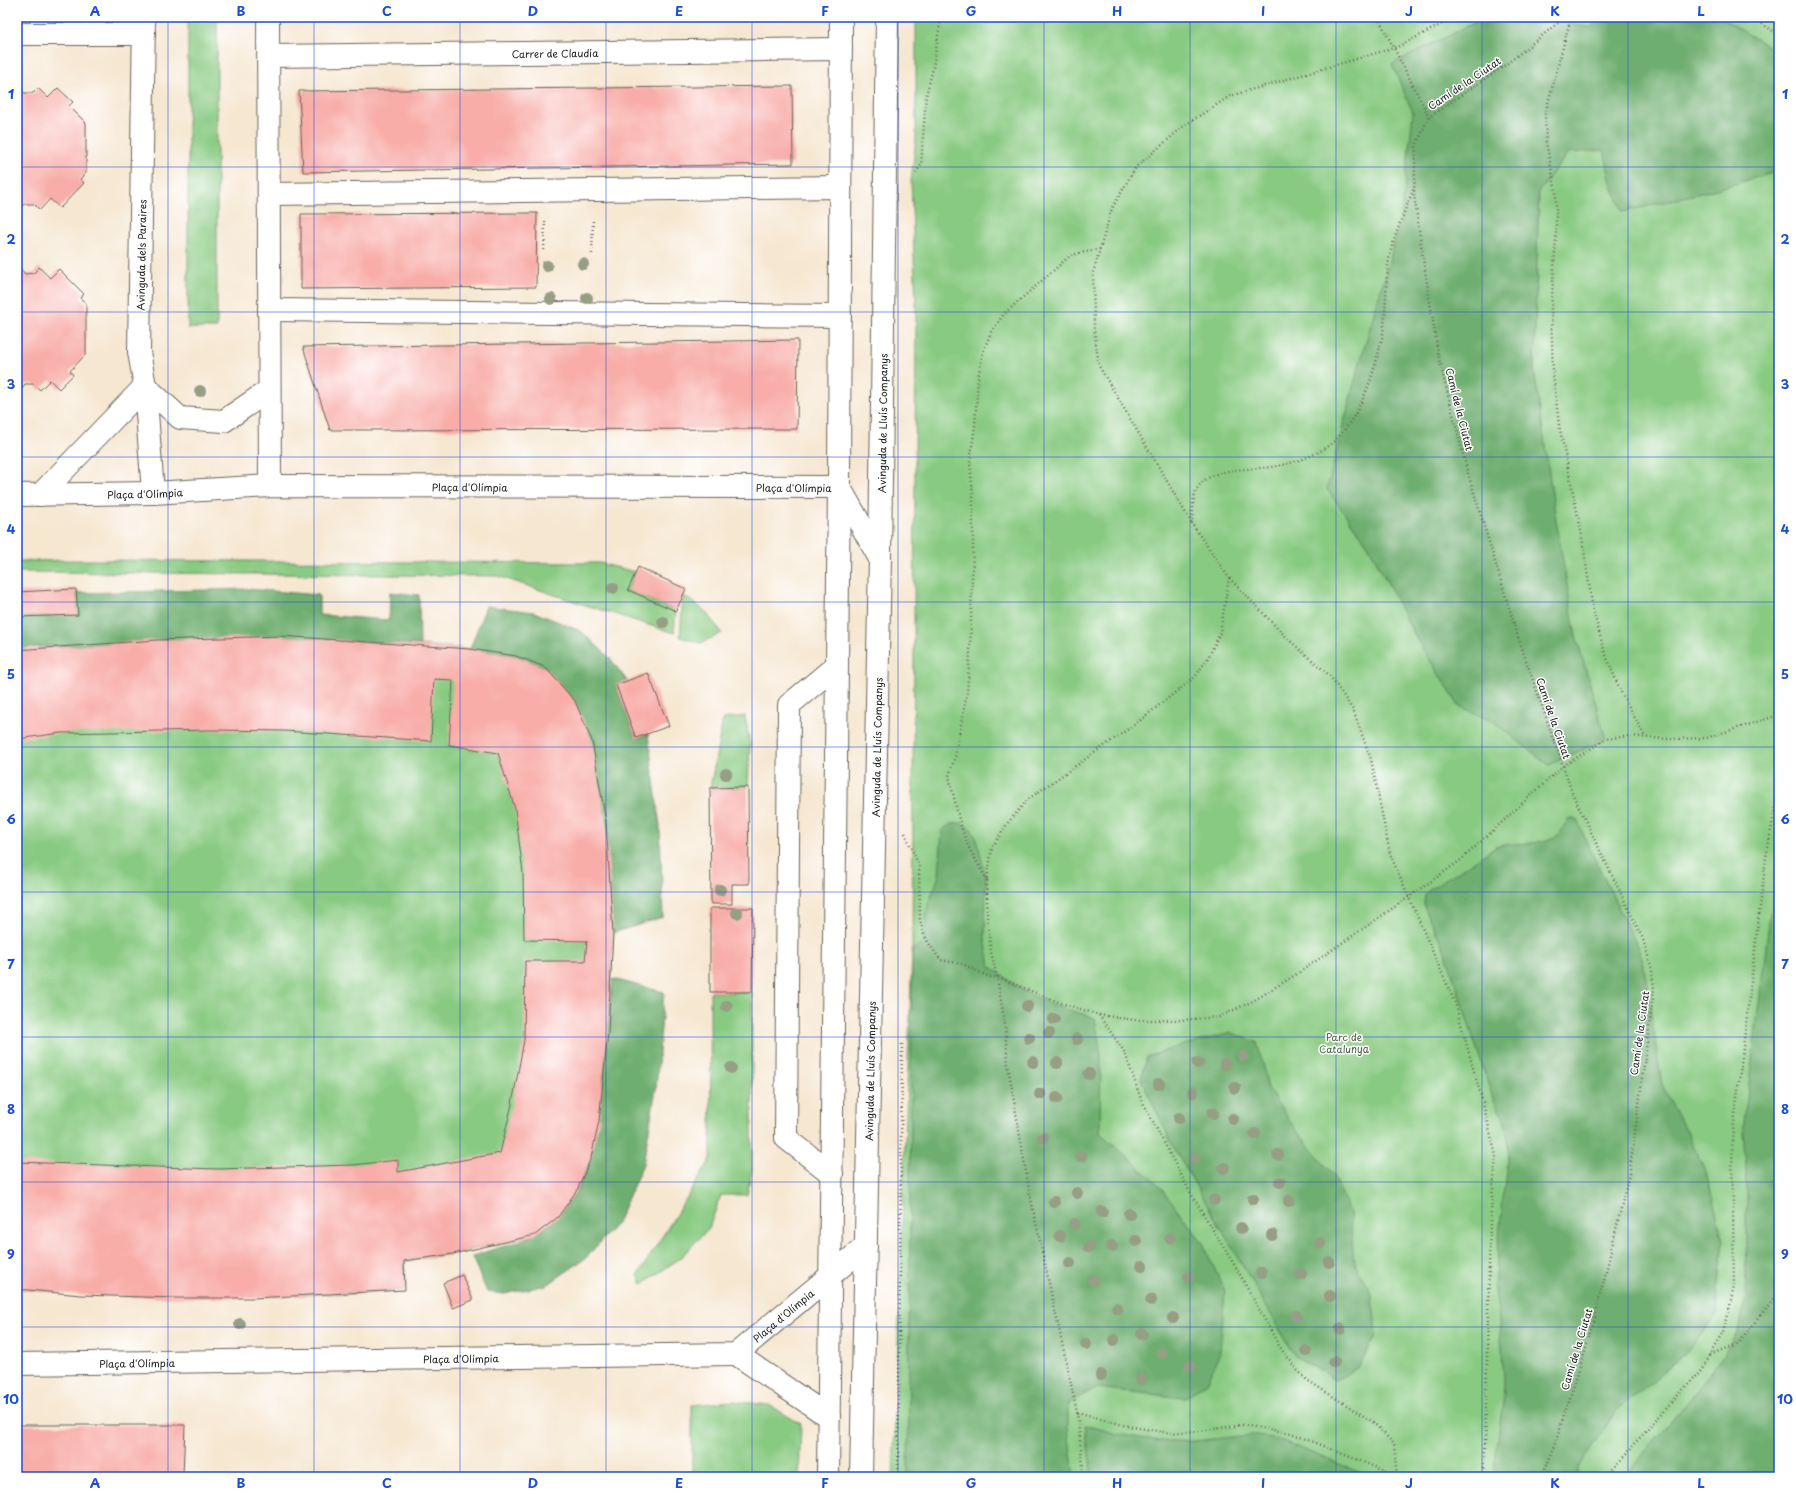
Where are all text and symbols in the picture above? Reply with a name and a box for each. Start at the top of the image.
text: A [90,1,100,20]
text: B [237,1,246,20]
text: C [382,1,392,20]
text: D [528,1,538,20]
text: E [675,1,683,20]
text: F [821,1,829,20]
text: G [966,1,976,20]
text: H [1112,1,1122,20]
text: I [1261,1,1265,20]
text: J [1405,1,1413,20]
text: K [1550,1,1560,20]
text: L [1697,1,1705,20]
street label: Carrer de Claudia [511,44,599,61]
street label: Camí de la Ciutat [1425,53,1503,113]
text: 1 [8,84,14,103]
text: 1 [1782,84,1788,103]
street label: Avinguda dels Paraires [133,199,149,311]
text: 2 [6,229,16,248]
text: 2 [1780,229,1790,248]
street label: Avinguda de Lluís Companys [873,353,890,493]
street label: Camí de la Ciutat [1442,366,1478,452]
text: 3 [7,374,16,393]
text: 3 [1781,374,1790,393]
street label: Plaça d'Olímpia [432,479,508,494]
street label: Plaça d'Olímpia [756,479,832,494]
street label: Plaça d'Olímpia [107,484,184,501]
text: 4 [7,519,16,538]
text: 4 [1781,519,1790,538]
text: 5 [7,664,15,683]
text: 5 [1781,664,1789,683]
street label: Camí de la Ciutat [1533,675,1575,761]
street label: Avinguda de Lluís Companys [867,677,885,817]
text: 6 [6,809,16,828]
text: 6 [1780,809,1790,828]
text: 7 [7,954,15,973]
text: 7 [1781,954,1789,973]
street label: Camí de la Ciutat [1626,990,1652,1076]
street label: Avinguda de Lluís Companys [860,1001,878,1141]
park label: Parc de Catalunya [1319,1029,1370,1056]
text: 8 [7,1099,15,1118]
text: 8 [1781,1099,1789,1118]
text: 9 [7,1244,15,1263]
text: 9 [1781,1244,1789,1263]
street label: Plaça d'Olímpia [749,1285,817,1345]
street label: Camí de la Ciutat [1556,1306,1596,1392]
street label: Plaça d'Olímpia [423,1350,500,1366]
street label: Plaça d'Olímpia [99,1354,176,1370]
text: 10 [3,1389,19,1408]
text: 10 [1777,1389,1793,1408]
text: A [90,1473,100,1492]
text: B [237,1473,246,1492]
text: C [382,1473,392,1492]
text: D [528,1473,538,1492]
text: E [675,1473,683,1492]
text: F [821,1473,829,1492]
text: G [966,1473,976,1492]
text: H [1112,1473,1122,1492]
text: I [1261,1473,1265,1492]
text: J [1405,1473,1413,1492]
text: K [1550,1473,1560,1492]
text: L [1697,1473,1705,1492]

